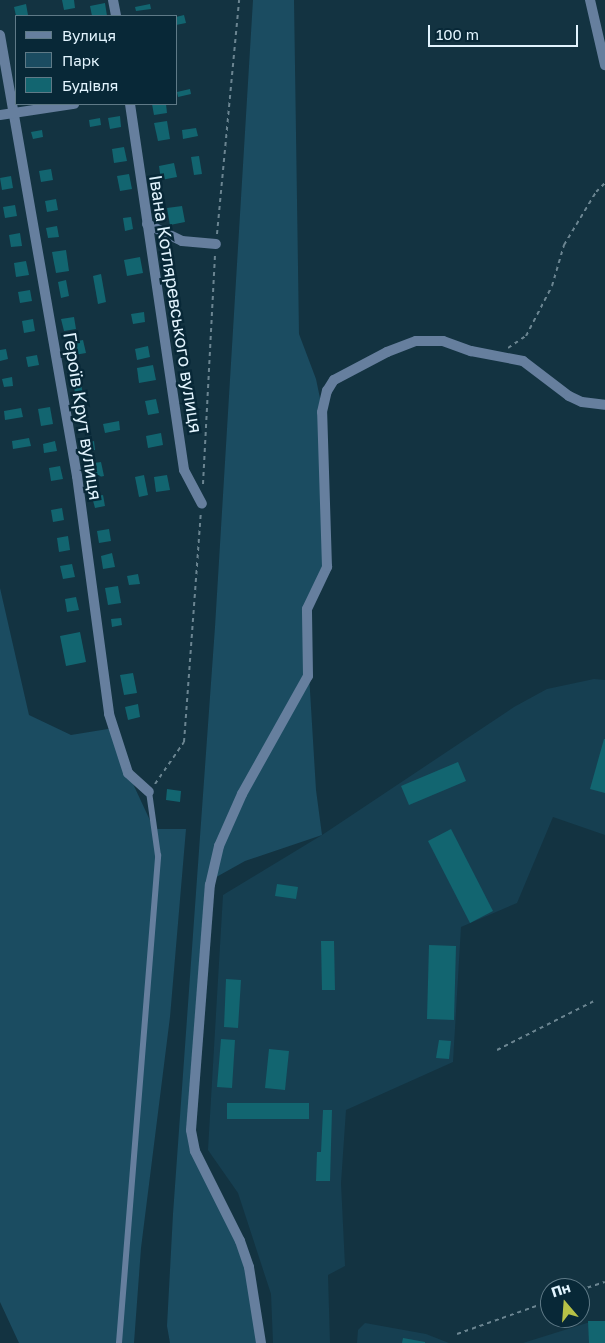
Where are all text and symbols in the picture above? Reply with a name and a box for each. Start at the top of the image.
legend [15,15,178,105]
scale bar [430,15,580,47]
text: 100 m [436,25,479,43]
text: Вулиця [62,26,116,44]
text: Парк [62,51,100,69]
text: Будівля [62,76,118,94]
street label: Івана Котляревського вулиця [145,173,207,435]
street label: Героїв Крут вулиця [59,331,107,501]
north arrow [540,1278,590,1328]
text: Пн [549,1278,572,1300]

